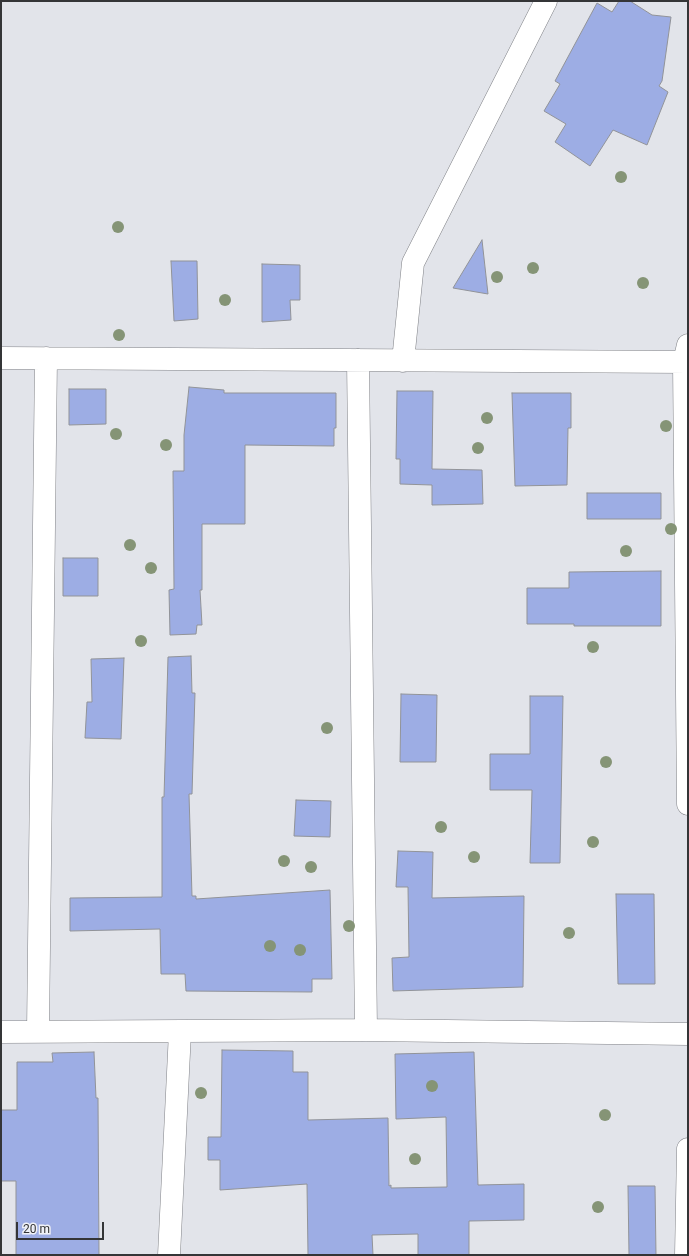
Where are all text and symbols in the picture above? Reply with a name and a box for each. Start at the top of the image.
scale bar [18,1214,106,1240]
text: 20 m [23,1222,50,1236]

